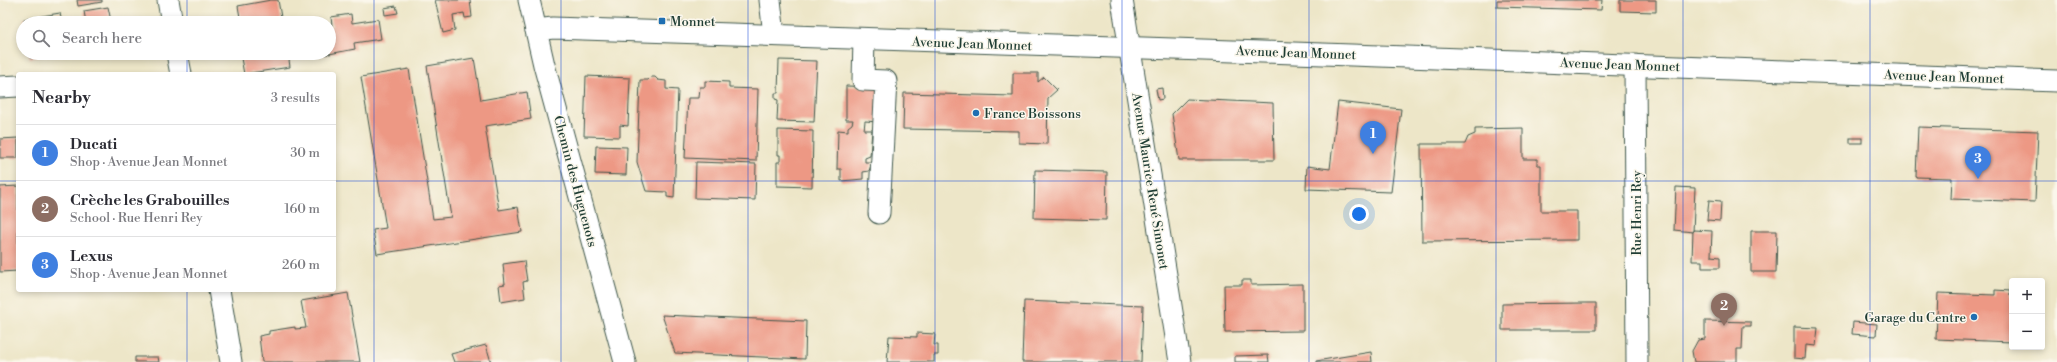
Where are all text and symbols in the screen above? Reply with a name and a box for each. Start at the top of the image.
place label: Monnet [670,14,716,30]
search box [16,16,336,60]
marker: Monnet [657,16,667,26]
icon: search [30,27,52,49]
text: Search here [62,29,142,48]
street label: Avenue Jean Monnet [911,34,1033,54]
street label: Avenue Jean Monnet [1235,43,1357,63]
street label: Avenue Jean Monnet [1559,55,1681,75]
street label: Avenue Jean Monnet [1883,67,2005,87]
text: Nearby [32,87,91,109]
text: 3 results [271,90,320,106]
street label: Avenue Maurice René Simonet [1128,91,1172,271]
place label: France Boissons [984,106,1081,122]
marker: France Boissons [971,108,981,118]
street label: Chemin des Huguenots [550,114,600,249]
pin: 1 [1360,121,1386,154]
text: Ducati [70,135,117,154]
text: 1 [42,145,48,161]
text: 30 m [290,145,320,161]
pin: 3 [1965,146,1991,179]
text: Shop · Avenue Jean Monnet [70,154,228,170]
street label: Rue Henri Rey [1629,170,1645,255]
text: Crèche les Grabouilles [70,191,230,210]
text: 2 [41,201,49,217]
text: 160 m [284,201,320,217]
your location [1349,204,1369,224]
text: School · Rue Henri Rey [70,210,203,226]
text: Lexus [70,247,113,266]
text: 3 [41,257,49,273]
text: 260 m [282,257,320,273]
text: Shop · Avenue Jean Monnet [70,266,228,282]
map controls [2009,278,2045,350]
button: + [2009,278,2045,314]
pin: 2 [1711,293,1737,326]
place label: Garage du Centre [1864,310,1966,326]
marker: Garage du Centre [1969,312,1979,322]
button: − [2009,314,2045,350]

